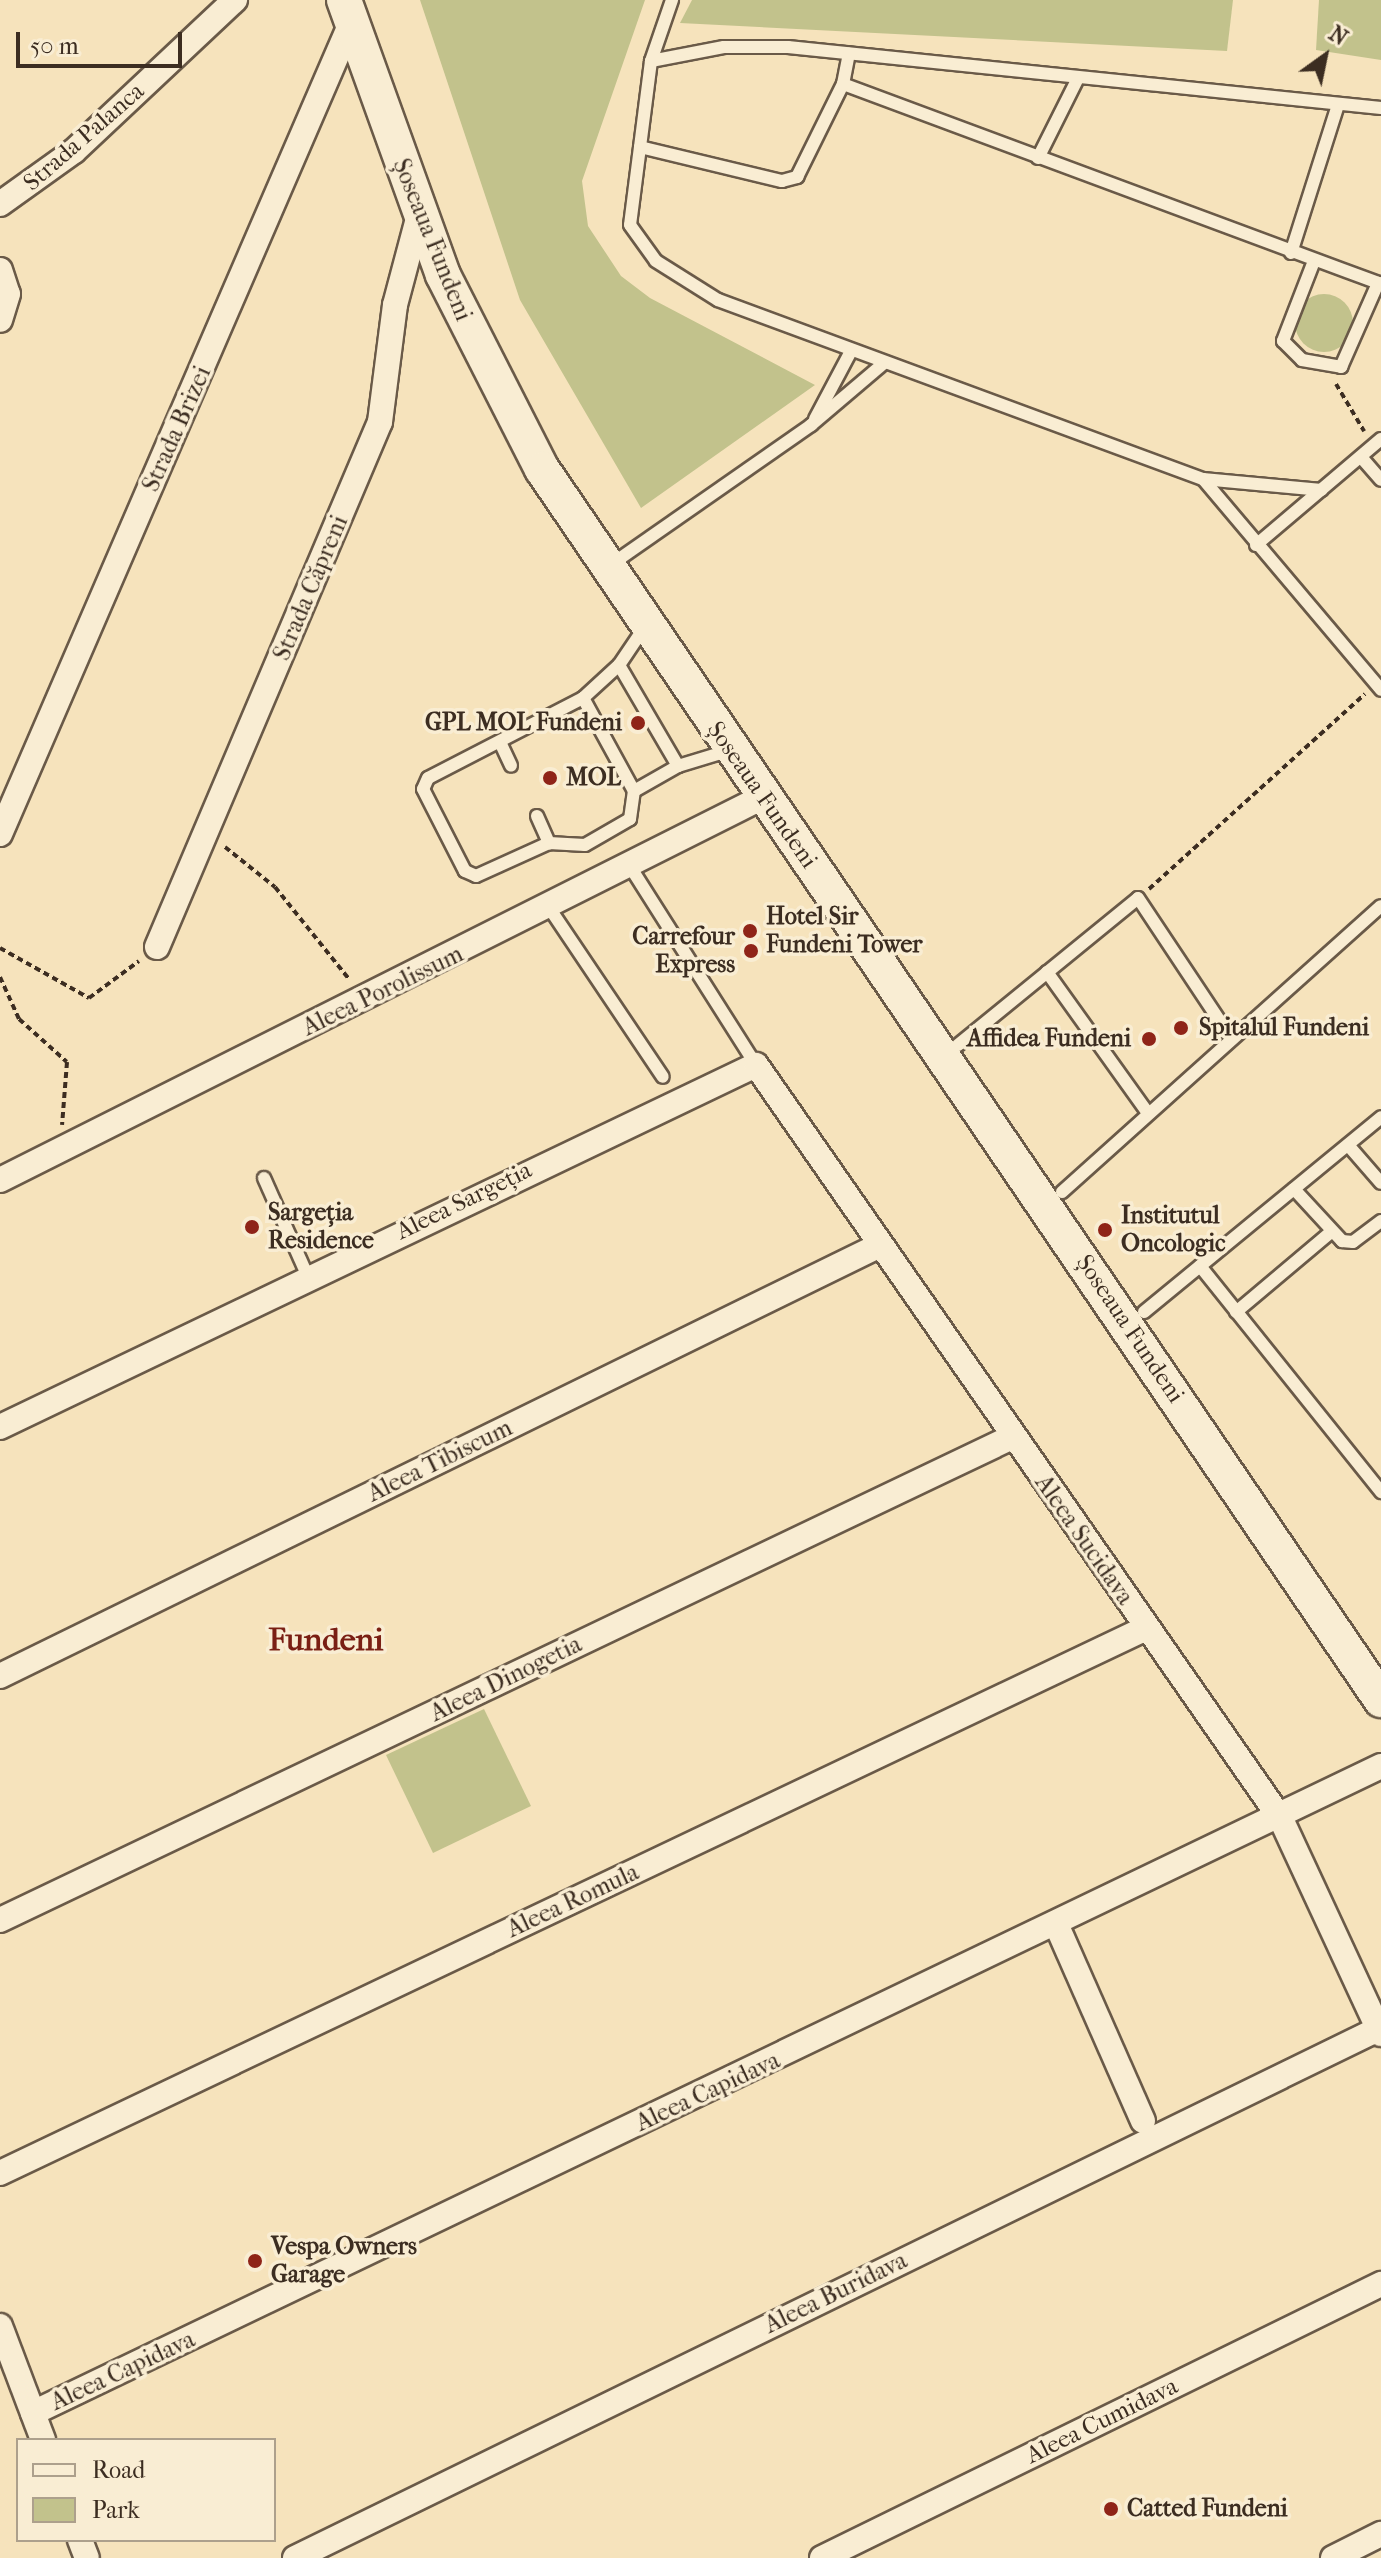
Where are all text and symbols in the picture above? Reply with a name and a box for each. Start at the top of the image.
scale bar [20,16,186,66]
north arrow [1285,16,1365,96]
text: N [1324,20,1352,51]
text: 50 m [30,32,79,60]
street label: Strada Palanca [18,77,150,197]
street label: Șoseaua Fundeni [386,155,478,325]
street label: Strada Brizei [137,362,217,496]
street label: Strada Căpreni [268,511,354,665]
place label: GPL MOL Fundeni [425,709,622,737]
marker: GPL MOL Fundeni [629,714,647,732]
street label: Șoseaua Fundeni [701,716,823,874]
place label: MOL [566,764,621,792]
marker: MOL [541,769,559,787]
place label: Hotel Sir Fundeni Tower [766,903,922,959]
marker: Hotel Sir Fundeni Tower [741,922,759,940]
place label: Carrefour Express [632,923,735,979]
street label: Aleea Porolissum [298,940,468,1042]
marker: Carrefour Express [742,942,760,960]
place label: Spitalul Fundeni [1199,1014,1369,1042]
marker: Spitalul Fundeni [1170,1017,1192,1039]
place label: Affidea Fundeni [967,1025,1131,1053]
marker: Affidea Fundeni [1138,1028,1160,1050]
street label: Aleea Sargeția [392,1156,536,1246]
place label: Sargeția Residence [268,1199,374,1255]
place label: Institutul Oncologic [1121,1202,1225,1258]
marker: Sargeția Residence [243,1218,261,1236]
marker: Institutul Oncologic [1096,1221,1114,1239]
street label: Șoseaua Fundeni [1070,1249,1190,1409]
street label: Aleea Tibiscum [363,1414,517,1508]
street label: Aleea Sucidava [1029,1470,1139,1610]
district label: Fundeni [269,1621,383,1659]
street label: Aleea Dinogetia [426,1630,586,1728]
street label: Aleea Romula [502,1858,644,1944]
street label: Aleea Capidava [631,2046,785,2138]
place label: Vespa Owners Garage [271,2233,417,2289]
street label: Aleea Buridava [760,2246,912,2340]
marker: Vespa Owners Garage [246,2252,264,2270]
street label: Aleea Capidava [46,2325,200,2417]
street label: Aleea Cumidava [1021,2372,1183,2470]
legend [16,2438,276,2542]
text: Road [92,2456,145,2484]
place label: Catted Fundeni [1127,2495,1288,2523]
text: Park [92,2496,140,2524]
marker: Catted Fundeni [1102,2500,1120,2518]

